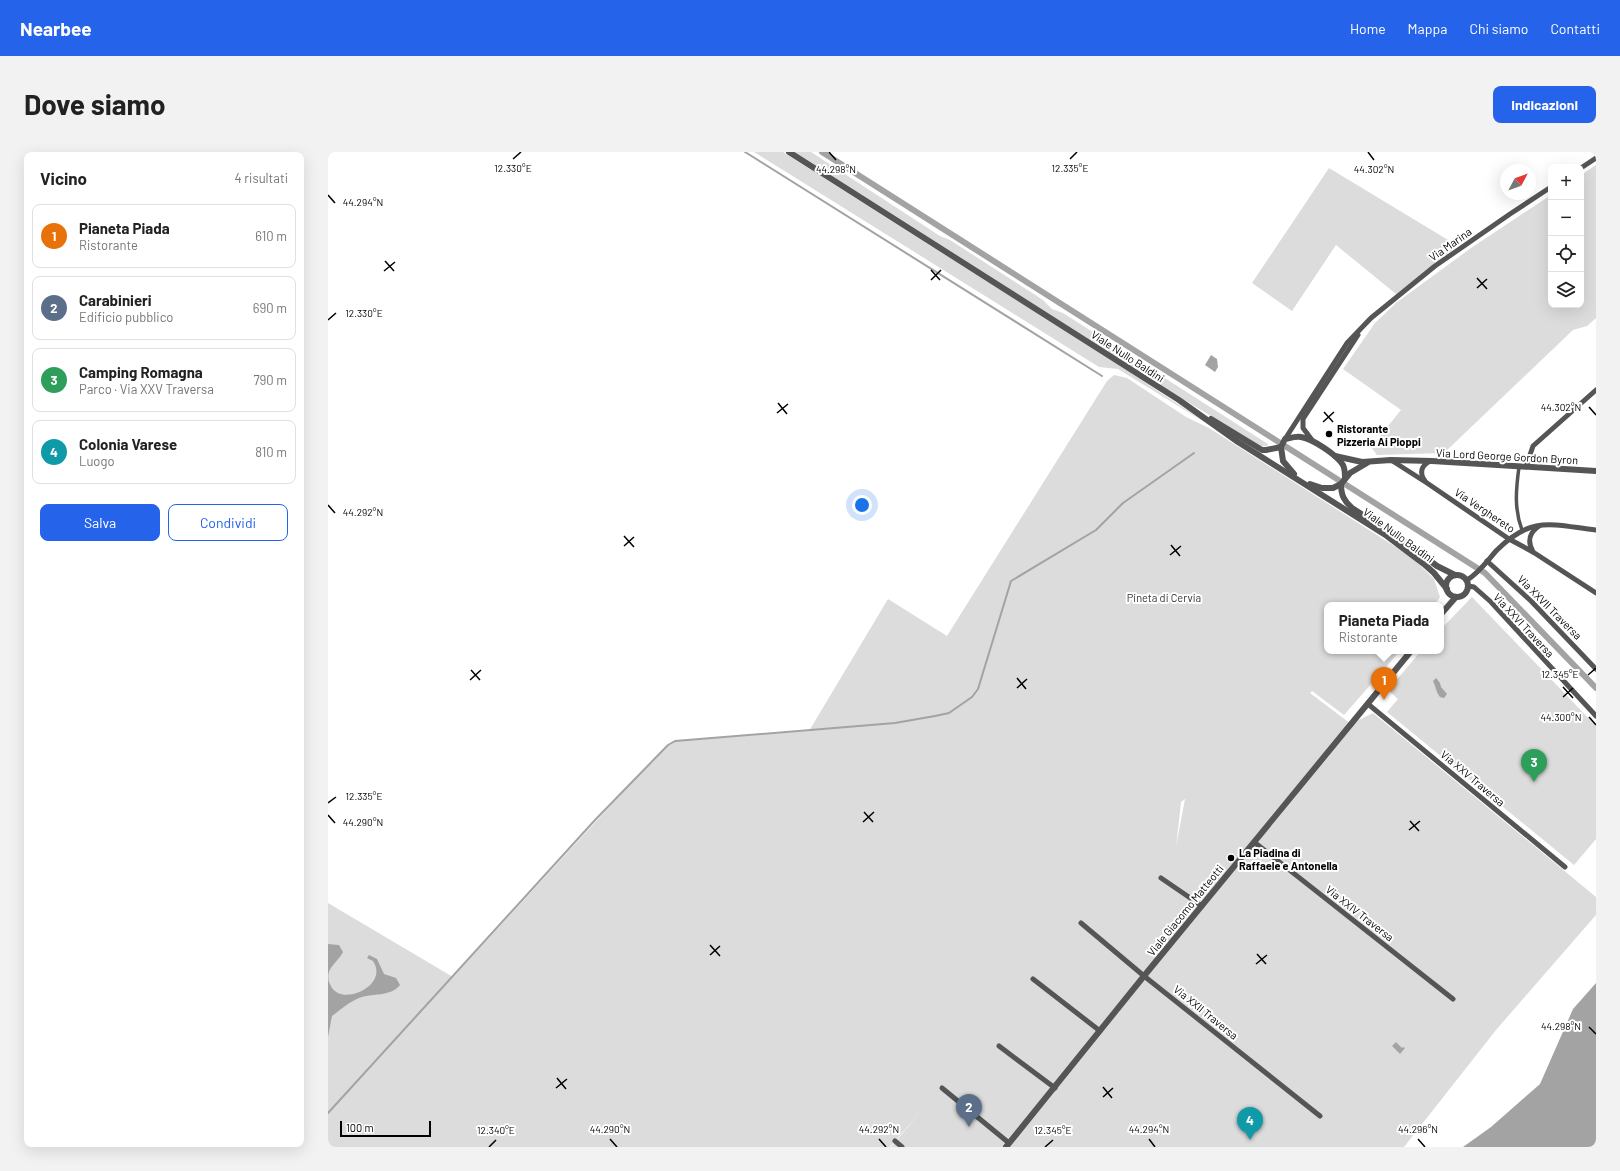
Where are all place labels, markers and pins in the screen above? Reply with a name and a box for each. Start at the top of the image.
place label: Ristorante Pizzeria Ai Pioppi [1337,422,1421,448]
marker: Ristorante Pizzeria Ai Pioppi [1324,429,1334,439]
pin: 1 [1371,667,1397,700]
pin: 3 [1521,749,1547,782]
place label: La Piadina di Raffaele e Antonella [1239,846,1338,872]
marker: La Piadina di Raffaele e Antonella [1226,853,1236,863]
pin: 2 [956,1094,982,1127]
pin: 4 [1237,1107,1263,1140]

